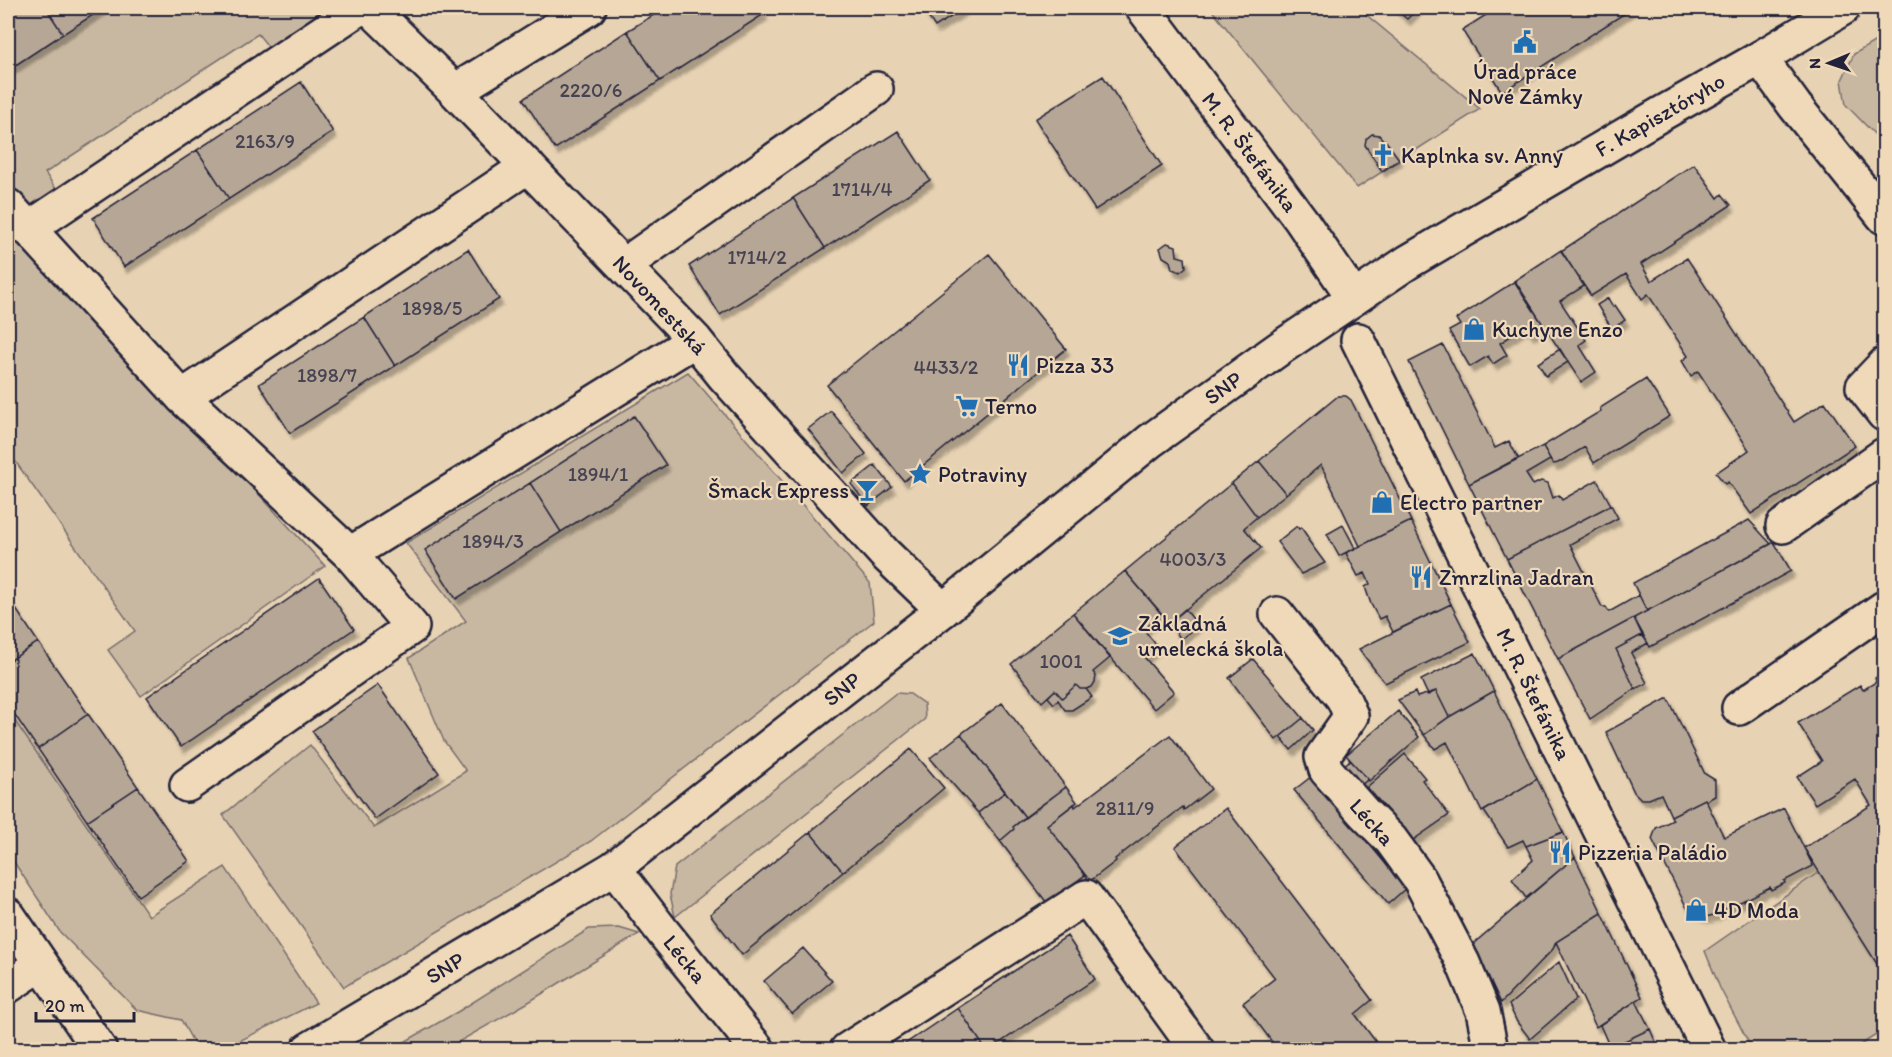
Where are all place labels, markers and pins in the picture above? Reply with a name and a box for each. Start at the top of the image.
public building icon: Úrad práce Nové Zámky [1512,29,1538,55]
place label: Úrad práce Nové Zámky [1467,58,1583,110]
church icon: Kaplnka sv. Anny [1370,142,1396,168]
place label: Kaplnka sv. Anny [1401,142,1564,169]
shop icon: Kuchyne Enzo [1461,316,1487,342]
place label: Kuchyne Enzo [1492,316,1623,343]
restaurant icon: Pizza 33 [1005,352,1031,378]
place label: Pizza 33 [1036,352,1114,379]
supermarket icon: Terno [954,393,980,419]
place label: Terno [985,393,1037,420]
place icon: Potraviny [907,461,933,487]
place label: Potraviny [938,461,1028,488]
place label: Šmack Express [708,477,849,504]
bar icon: Šmack Express [854,477,880,503]
shop icon: Electro partner [1369,489,1395,515]
place label: Electro partner [1400,489,1542,516]
restaurant icon: Zmrzlina Jadran [1408,564,1434,590]
place label: Zmrzlina Jadran [1439,564,1594,591]
place label: Základná umelecká škola [1138,610,1284,662]
school or university icon: Základná umelecká škola [1107,623,1133,649]
restaurant icon: Pizzeria Paládio [1547,839,1573,865]
place label: Pizzeria Paládio [1578,839,1727,866]
shop icon: 4D Moda [1683,897,1709,923]
place label: 4D Moda [1714,897,1799,924]

